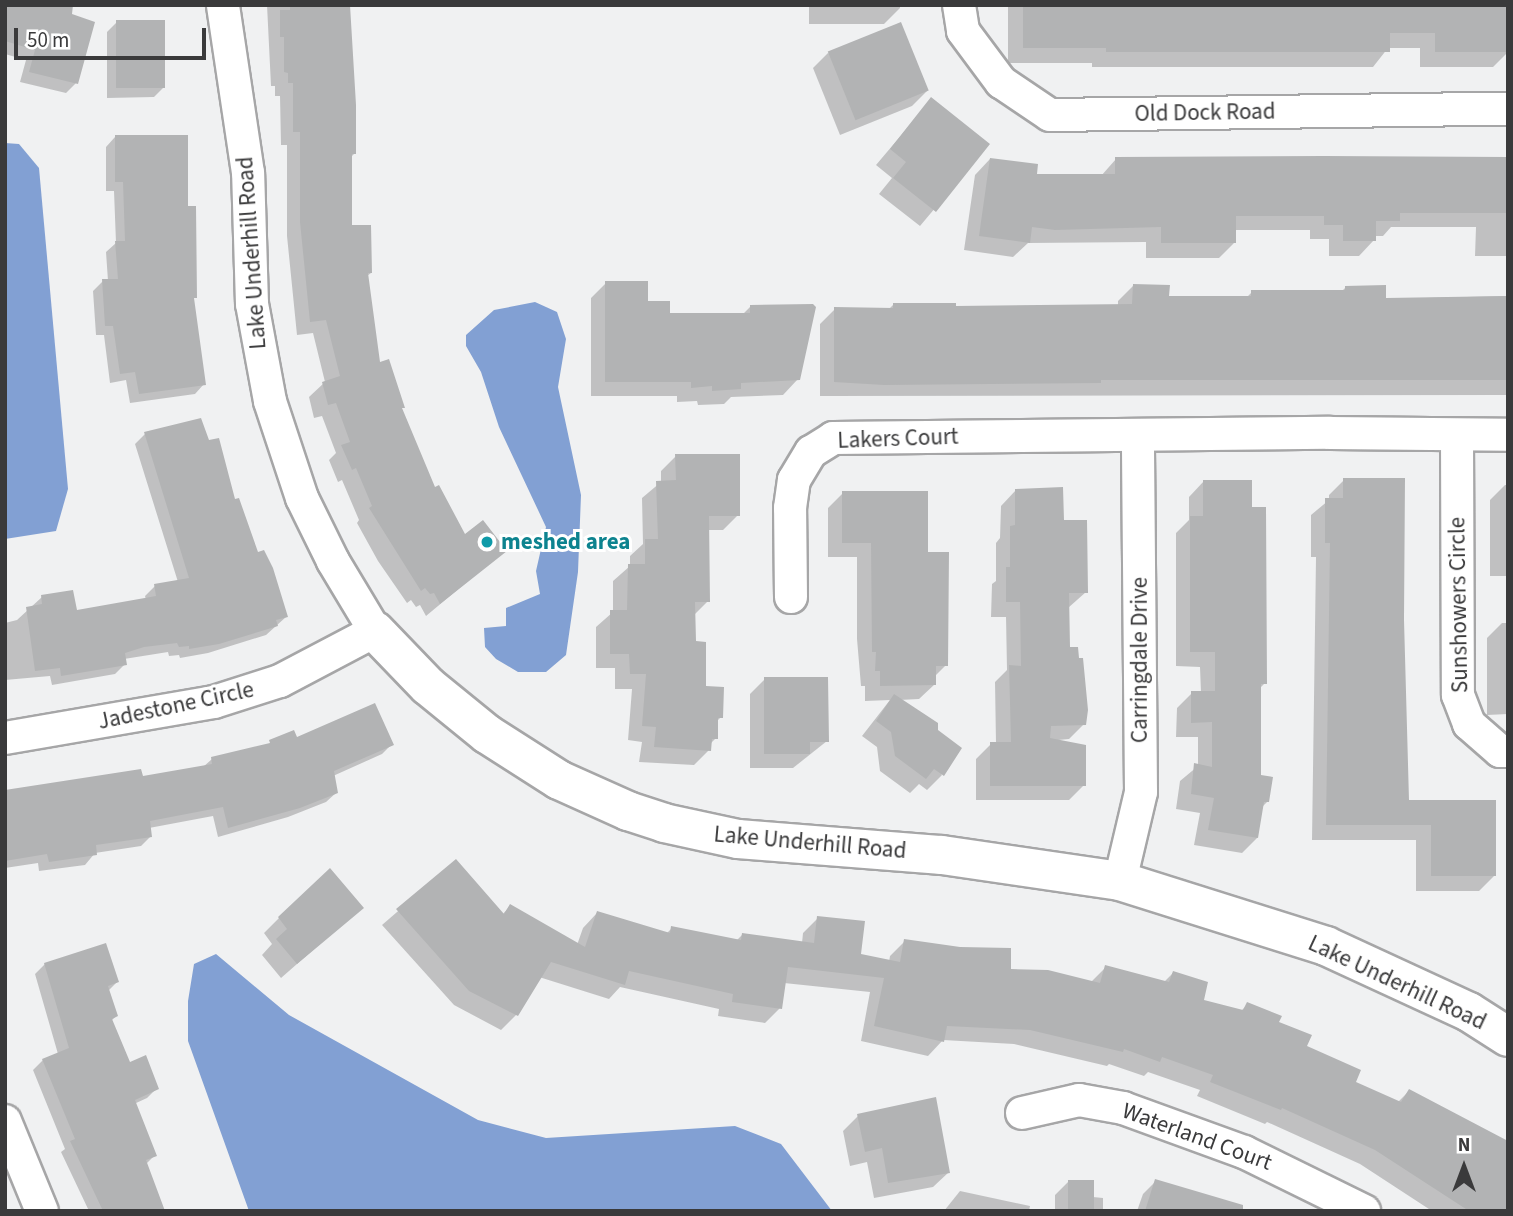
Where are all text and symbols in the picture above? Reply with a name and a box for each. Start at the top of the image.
scale bar [18,14,210,58]
text: 50 m [27,25,69,55]
street label: Old Dock Road [1134,98,1276,128]
street label: Lake Underhill Road [231,156,273,350]
street label: Lakers Court [837,423,959,455]
street label: Sunshowers Circle [1444,517,1474,693]
place label: meshed area [501,528,630,556]
marker: meshed area [479,534,495,550]
street label: Carringdale Drive [1126,577,1154,743]
street label: Jadestone Circle [95,676,257,736]
street label: Lake Underhill Road [713,821,907,865]
street label: Lake Underhill Road [1304,930,1490,1036]
street label: Waterland Court [1118,1097,1276,1177]
north arrow [1429,1132,1499,1202]
text: N [1458,1132,1470,1159]

